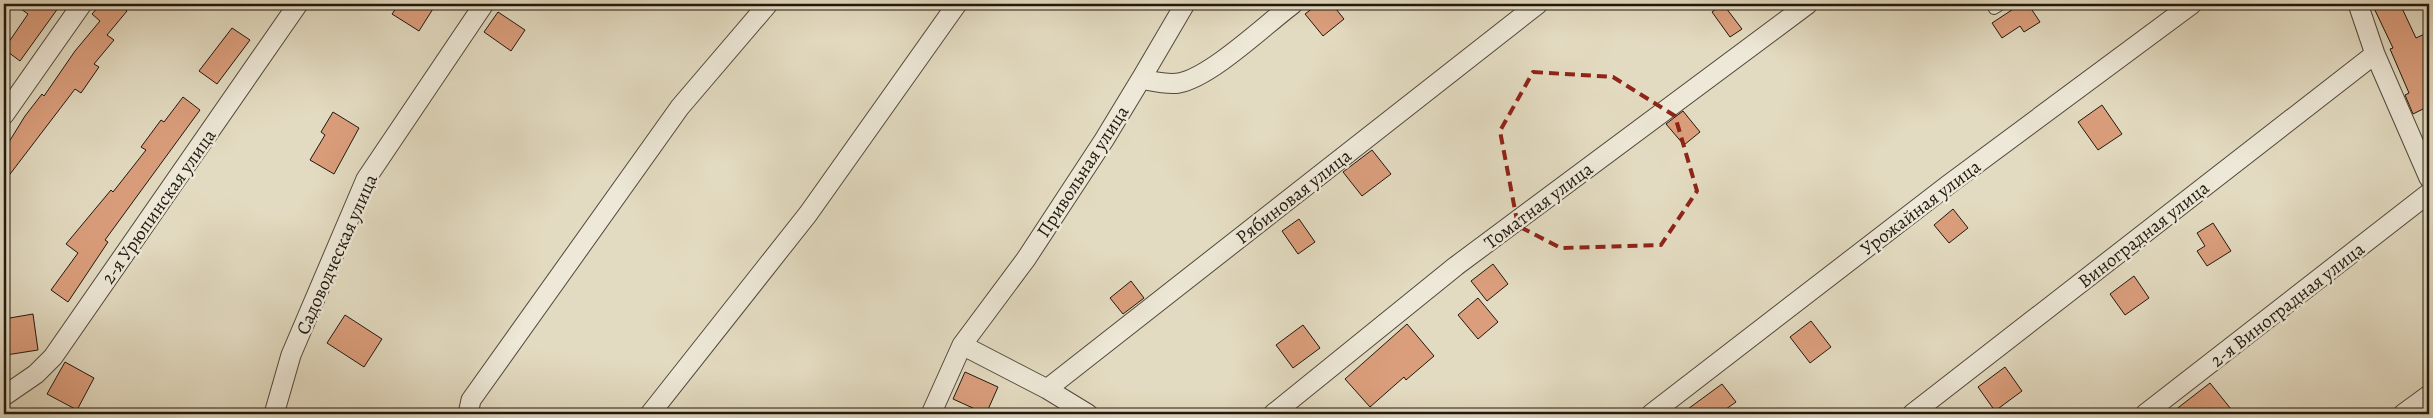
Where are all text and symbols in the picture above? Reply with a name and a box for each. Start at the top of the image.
street label: Привольная улица [1030,100,1135,242]
street label: 2-я Урюпинская улица [95,124,222,289]
street label: Рябиновая улица [1230,143,1357,250]
street label: Урожайная улица [1855,154,1986,262]
street label: Томатная улица [1479,156,1599,255]
street label: Садоводческая улица [290,170,384,339]
street label: Виноградная улица [2072,175,2215,294]
street label: 2-я Виноградная улица [2205,236,2370,373]

